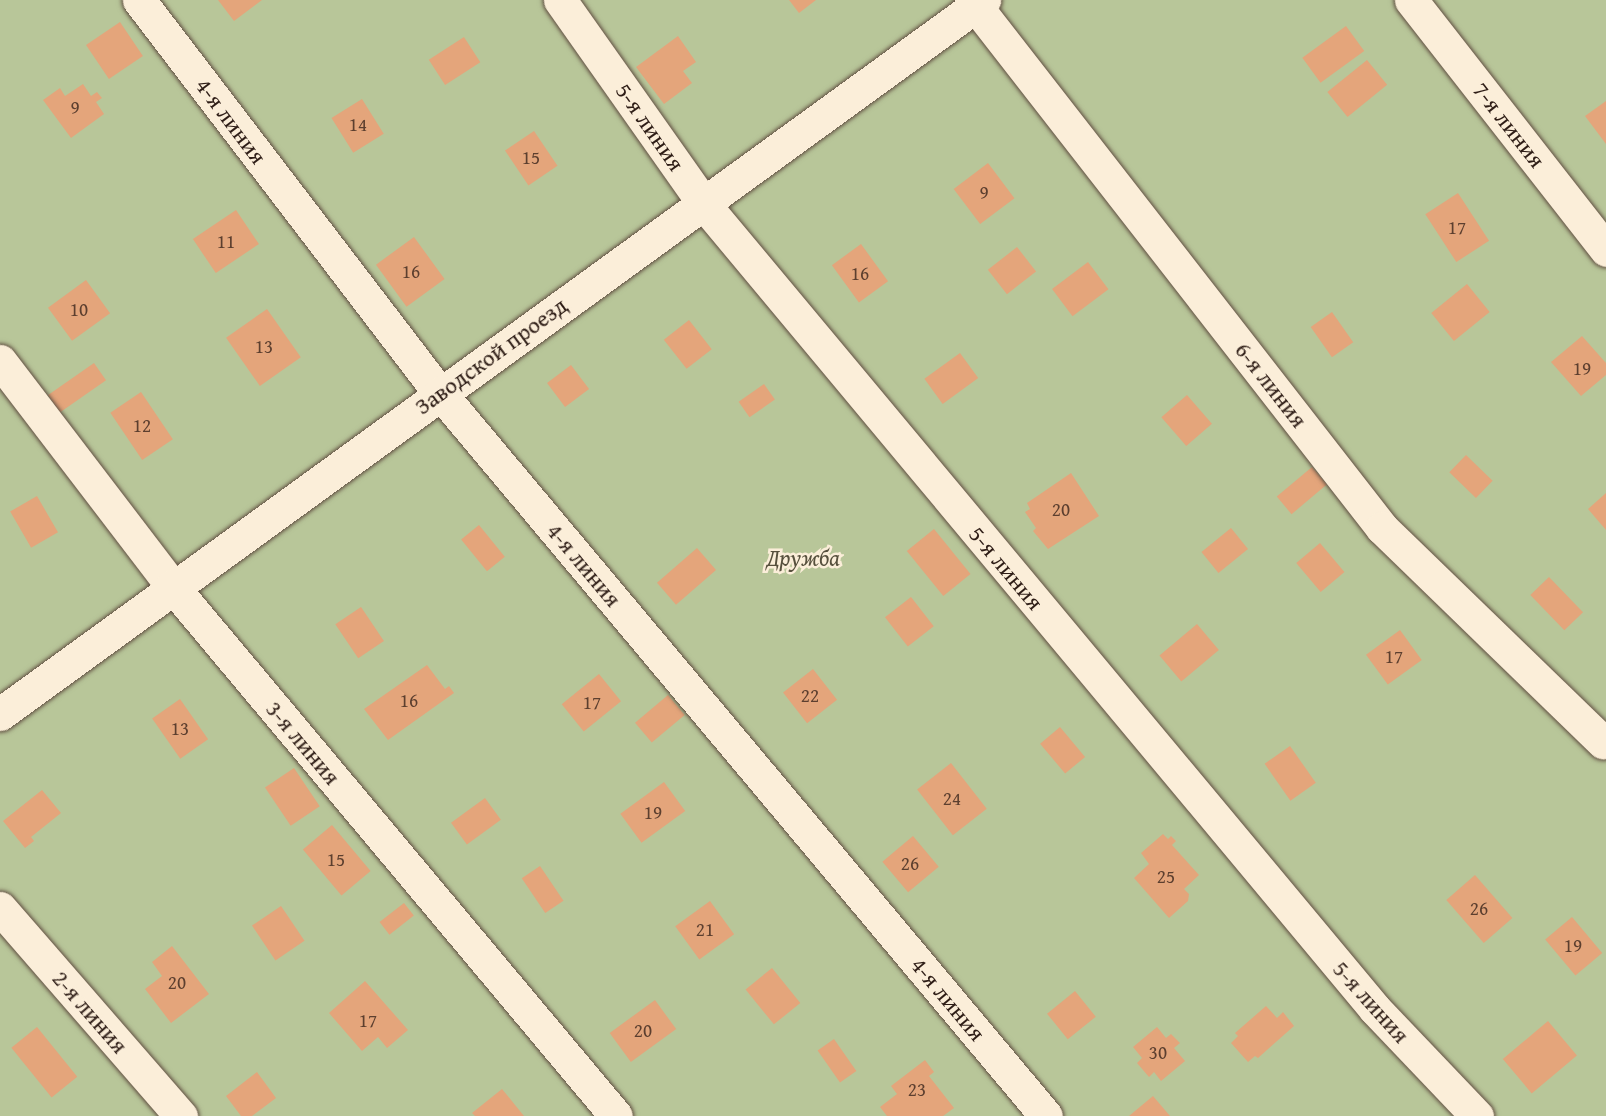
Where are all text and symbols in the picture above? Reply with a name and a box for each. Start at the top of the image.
street label: 4-я линия [190,72,272,170]
street label: 7-я линия [1467,77,1551,173]
street label: 5-я линия [610,78,690,176]
house number: 9 [70,97,80,119]
house number: 14 [349,114,367,136]
house number: 15 [522,147,540,169]
house number: 9 [979,182,989,204]
house number: 17 [1448,217,1466,239]
house number: 11 [217,231,235,253]
house number: 16 [402,261,420,283]
house number: 16 [851,263,869,285]
street label: Заводской проезд [410,292,572,420]
house number: 10 [70,299,88,321]
house number: 13 [255,336,273,358]
street label: 6-я линия [1229,337,1313,433]
house number: 19 [1573,358,1591,380]
house number: 12 [133,415,151,437]
house number: 20 [1052,499,1070,521]
street label: 4-я линия [541,518,627,612]
street label: 5-я линия [963,521,1049,615]
park label: Дружба [766,544,840,572]
house number: 17 [1385,646,1403,668]
house number: 22 [801,685,819,707]
house number: 16 [400,690,418,712]
house number: 17 [583,692,601,714]
street label: 3-я линия [260,696,346,790]
house number: 13 [171,718,189,740]
house number: 24 [943,788,961,810]
house number: 19 [644,802,662,824]
house number: 15 [327,849,345,871]
house number: 26 [901,853,919,875]
house number: 25 [1157,866,1175,888]
house number: 26 [1470,898,1488,920]
house number: 21 [696,919,714,941]
house number: 19 [1564,935,1582,957]
street label: 4-я линия [905,952,991,1046]
street label: 5-я линия [1327,955,1415,1049]
street label: 2-я линия [47,965,133,1059]
house number: 20 [168,972,186,994]
house number: 17 [359,1010,377,1032]
house number: 20 [634,1020,652,1042]
house number: 30 [1149,1042,1167,1064]
house number: 23 [908,1079,926,1101]

